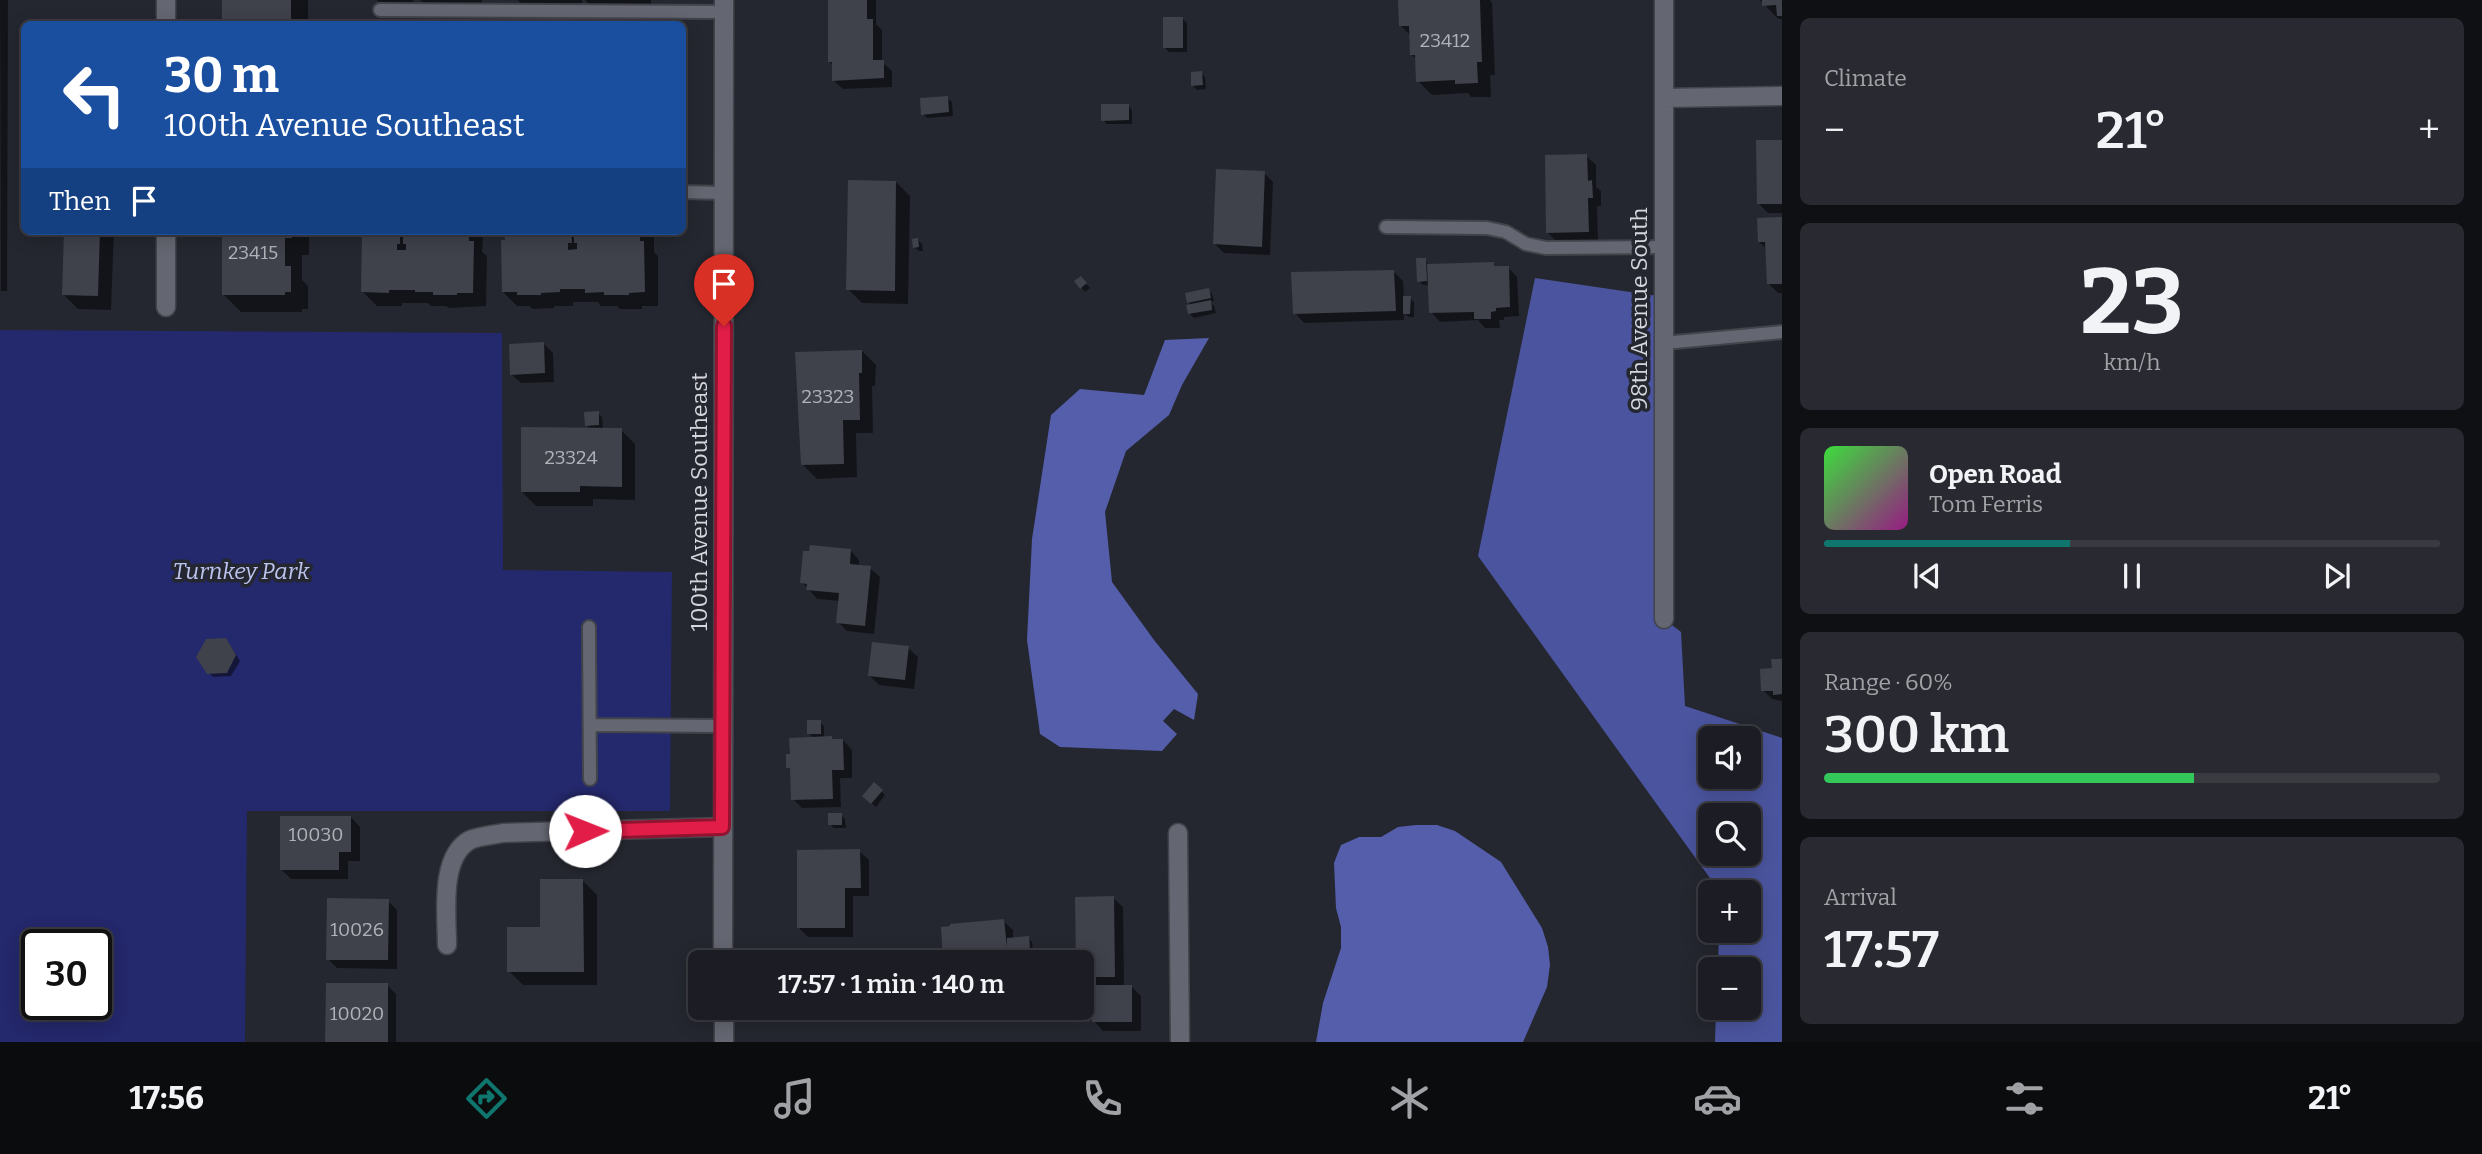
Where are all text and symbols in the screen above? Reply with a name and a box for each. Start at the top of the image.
house number: 23412 [1420,29,1470,52]
text: 30 m [164,46,279,105]
icon: left [49,49,140,140]
text: Climate [1824,64,1907,92]
text: 21° [2096,99,2167,162]
text: 100th Avenue Southeast [164,106,525,144]
text: − [1824,107,1845,153]
text: + [2418,107,2440,153]
icon: arrive [125,182,163,220]
text: Then [49,186,111,217]
street label: 98th Avenue South [1625,208,1653,410]
house number: 23415 [228,241,278,264]
text: 23 [2080,248,2184,357]
pin [694,254,754,326]
icon: arrive [705,265,743,303]
text: km/h [2104,348,2160,376]
street label: 100th Avenue Southeast [685,372,713,632]
house number: 23323 [802,385,854,408]
house number: 23324 [544,446,598,469]
text: Open Road [1929,459,2061,490]
text: Tom Ferris [1929,490,2043,518]
park label: Turnkey Park [173,557,310,585]
icon: previous [1908,557,1946,595]
icon: pause [2113,557,2151,595]
icon: next [2318,557,2356,595]
text: Range · 60% [1824,668,1953,696]
text: 300 km [1824,703,2009,766]
map controls [1698,726,1761,1020]
button: sound [1698,726,1761,789]
position arrow [548,794,622,868]
button: search [1698,803,1761,866]
house number: 10030 [288,823,344,846]
button: + [1698,880,1761,943]
text: Arrival [1824,883,1897,911]
house number: 10026 [330,918,384,941]
text: 17:57 [1824,918,1939,981]
speed limit sign: 30 [21,929,112,1020]
button: − [1698,957,1761,1020]
text: 17:57 · 1 min · 140 m [777,969,1005,1000]
house number: 10020 [330,1002,384,1025]
icon: directions [462,1074,511,1123]
icon: music [770,1074,819,1123]
icon: phone [1078,1074,1127,1123]
icon: climate [1385,1074,1434,1123]
icon: car [1693,1074,1742,1123]
icon: filters [2000,1074,2049,1123]
text: 17:56 [129,1079,204,1117]
text: 21° [2308,1079,2353,1117]

